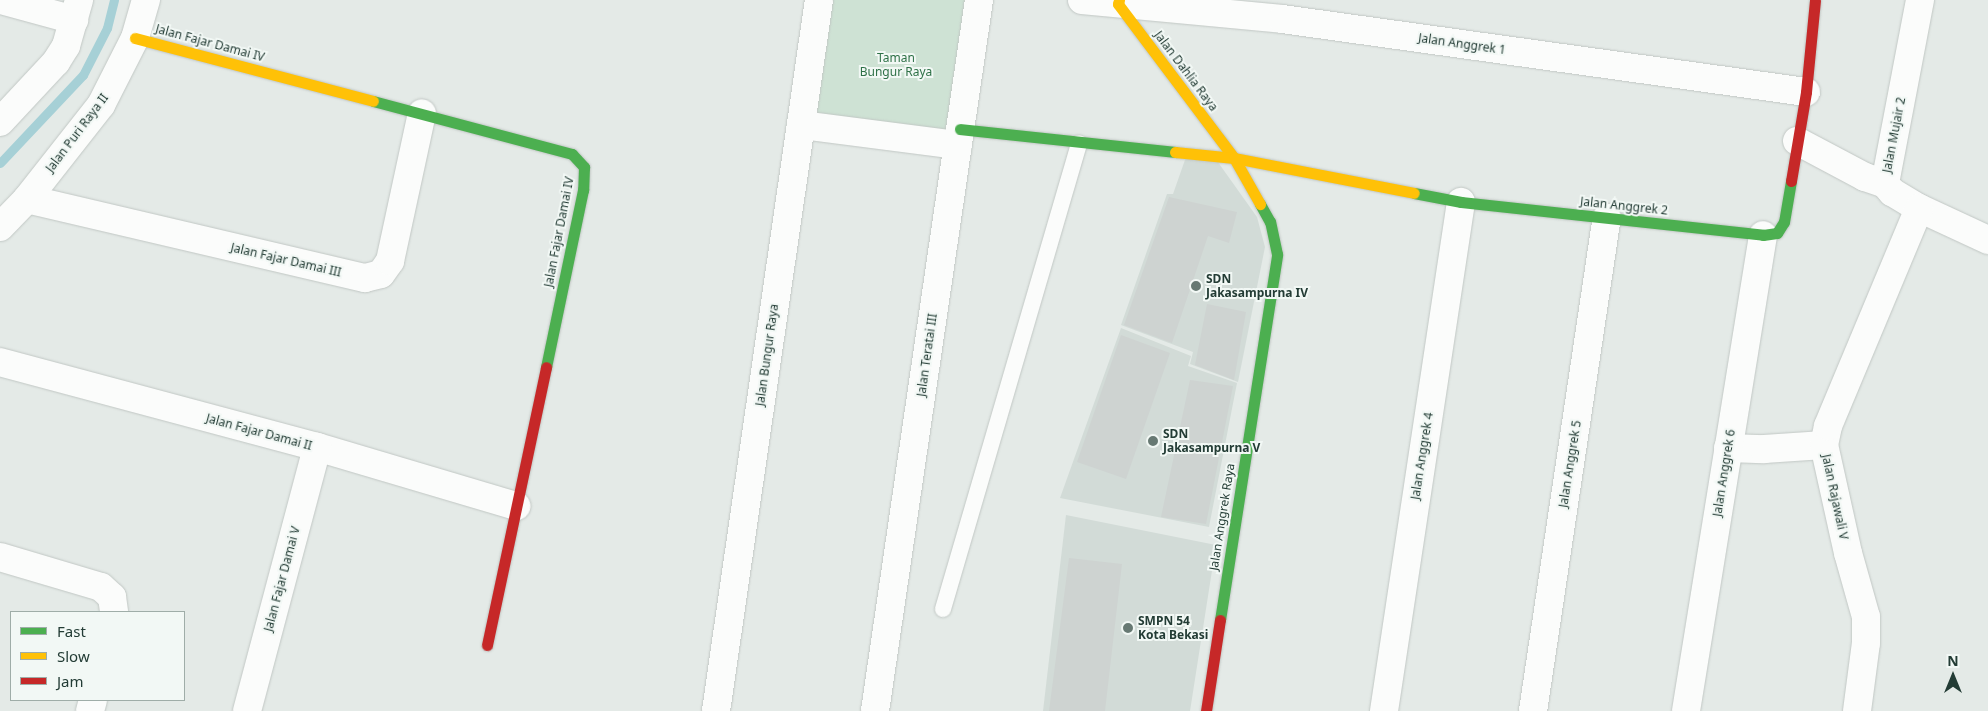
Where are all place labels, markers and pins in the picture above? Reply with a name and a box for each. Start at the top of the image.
place label: SDN Jakasampurna IV [1206,272,1308,300]
marker: SDN Jakasampurna IV [1190,280,1202,292]
place label: SDN Jakasampurna V [1163,427,1260,455]
marker: SDN Jakasampurna V [1147,435,1159,447]
place label: SMPN 54 Kota Bekasi [1138,614,1208,642]
marker: SMPN 54 Kota Bekasi [1122,622,1134,634]

